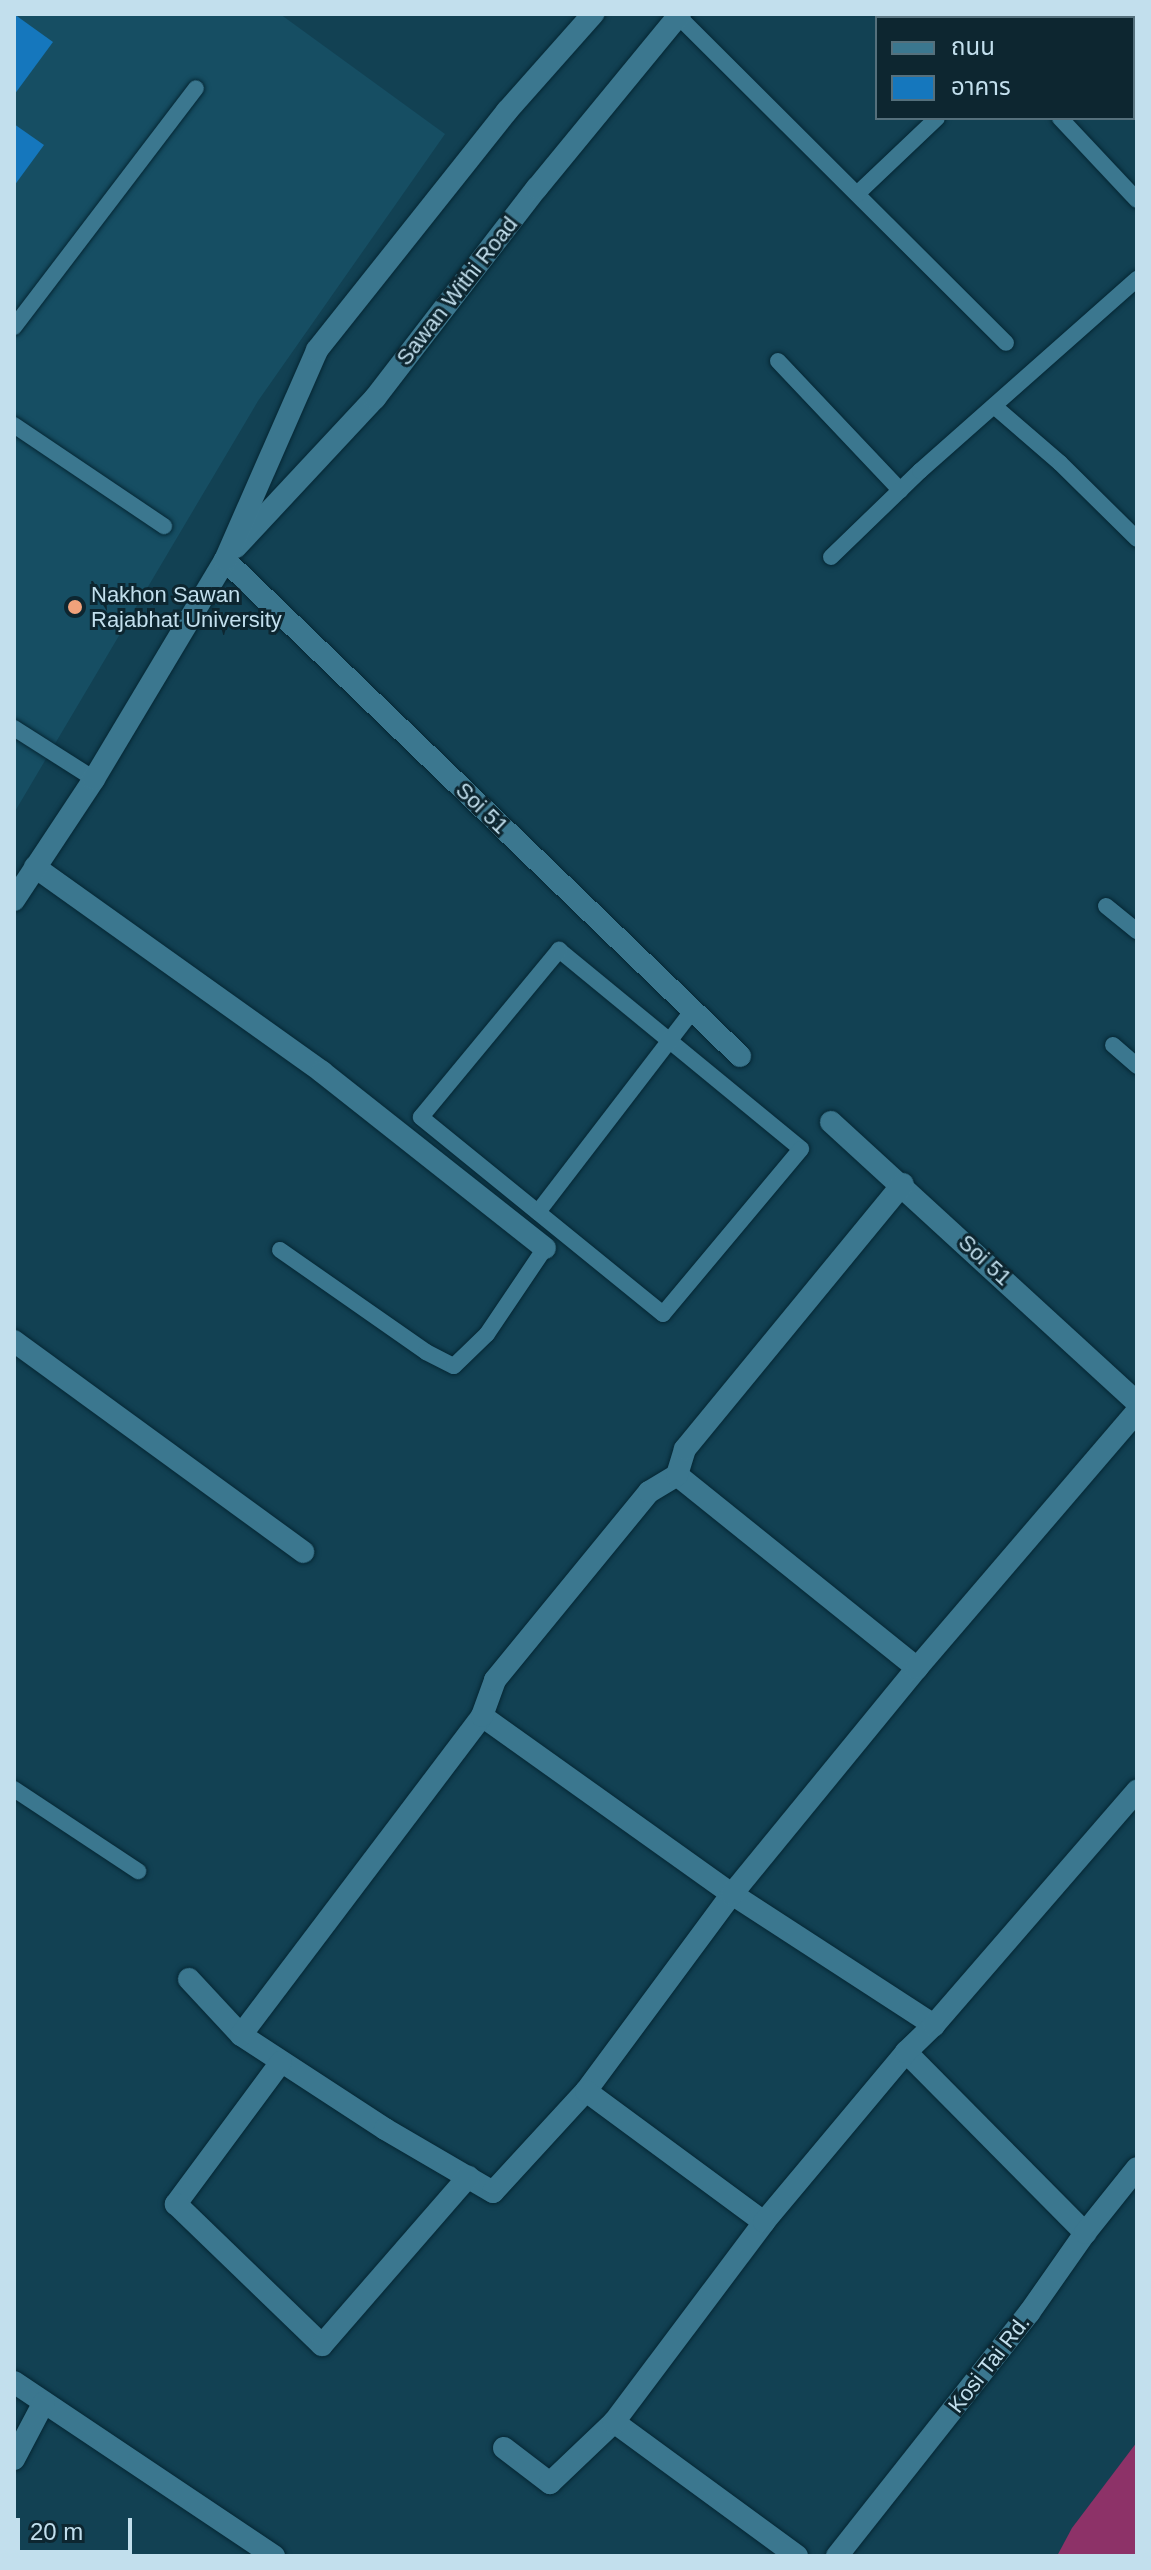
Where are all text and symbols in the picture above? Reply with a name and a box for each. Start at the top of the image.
legend [875,16,1135,120]
text: ถนน [951,33,995,60]
text: อาคาร [951,73,1011,100]
street label: Sawan Withi Road [391,212,523,370]
place label: Nakhon Sawan Rajabhat University [91,581,282,632]
marker: Nakhon Sawan Rajabhat University [66,598,84,616]
street label: Soi 51 [450,777,514,839]
street label: Soi 51 [953,1229,1017,1291]
street label: Kosi Tai Rd. [942,2310,1036,2418]
scale bar [20,2502,136,2552]
text: 20 m [30,2518,83,2545]

